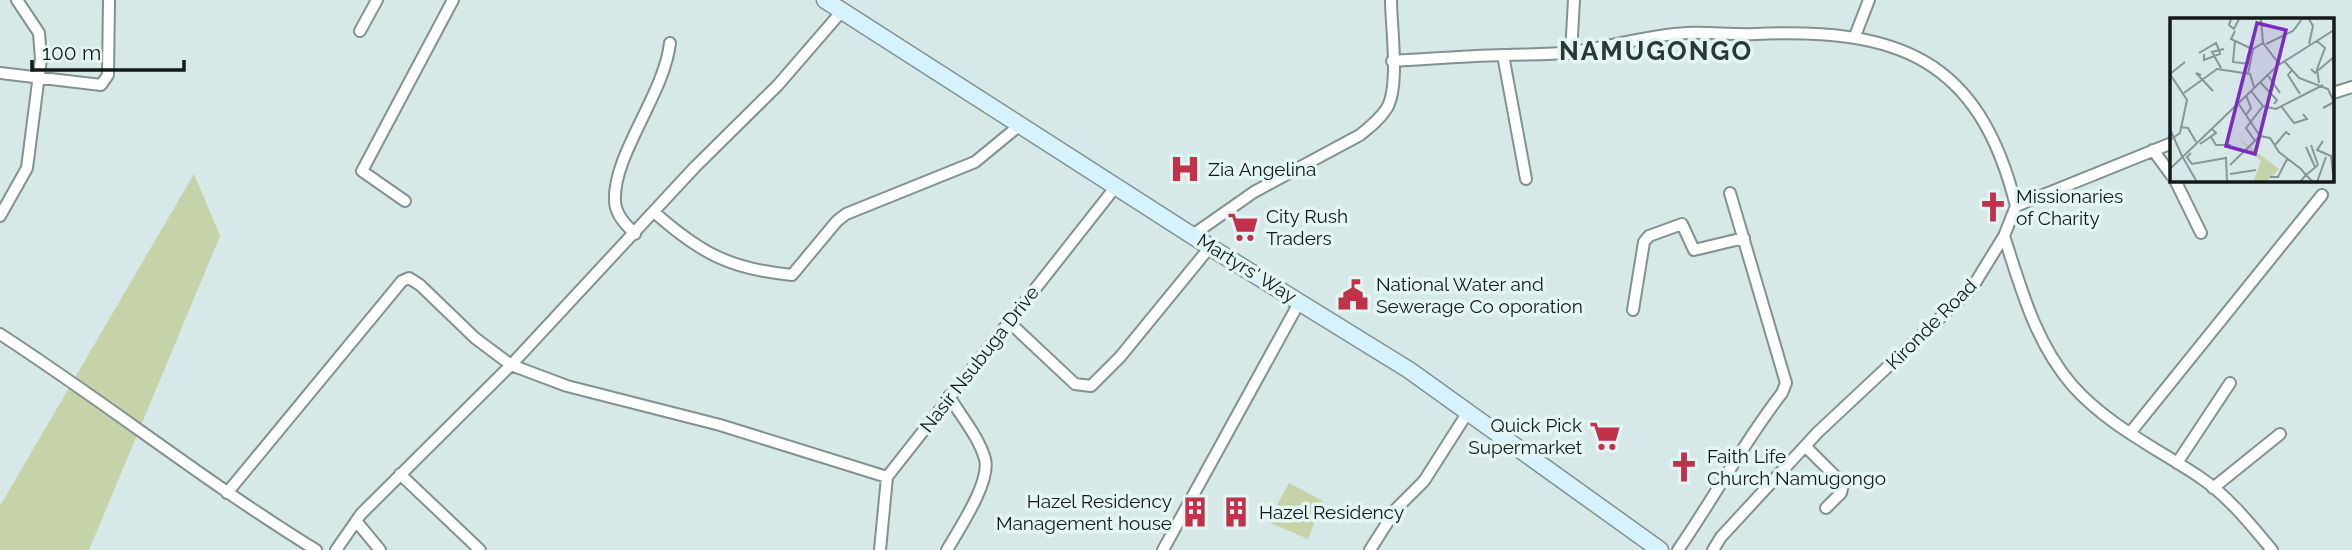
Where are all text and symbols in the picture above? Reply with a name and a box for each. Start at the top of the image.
inset map [2170,18,2334,182]
scale bar [32,28,184,72]
district label: NAMUGONGO [1559,36,1753,66]
text: 100 m [42,40,101,65]
hospital icon: Zia Angelina [1168,152,1202,186]
place label: Zia Angelina [1208,158,1316,180]
place label: Missionaries of Charity [2016,185,2123,229]
church icon: Missionaries of Charity [1976,190,2010,224]
place label: City Rush Traders [1266,205,1348,249]
supermarket icon: City Rush Traders [1226,210,1260,244]
street label: Martyrs' Way [1193,229,1301,307]
place label: National Water and Sewerage Co oporation [1376,273,1583,317]
street label: Kironde Road [1881,274,1981,374]
public building icon: National Water and Sewerage Co oporation [1336,278,1370,312]
street label: Nasir Nsubuga Drive [915,281,1043,437]
place label: Quick Pick Supermarket [1468,414,1583,458]
supermarket icon: Quick Pick Supermarket [1588,419,1622,453]
place label: Faith Life Church Namugongo [1707,445,1886,489]
church icon: Faith Life Church Namugongo [1667,450,1701,484]
place label: Hazel Residency Management house [996,490,1172,534]
building icon: Hazel Residency Management house [1178,495,1212,529]
building icon: Hazel Residency [1219,495,1253,529]
place label: Hazel Residency [1259,501,1404,523]

